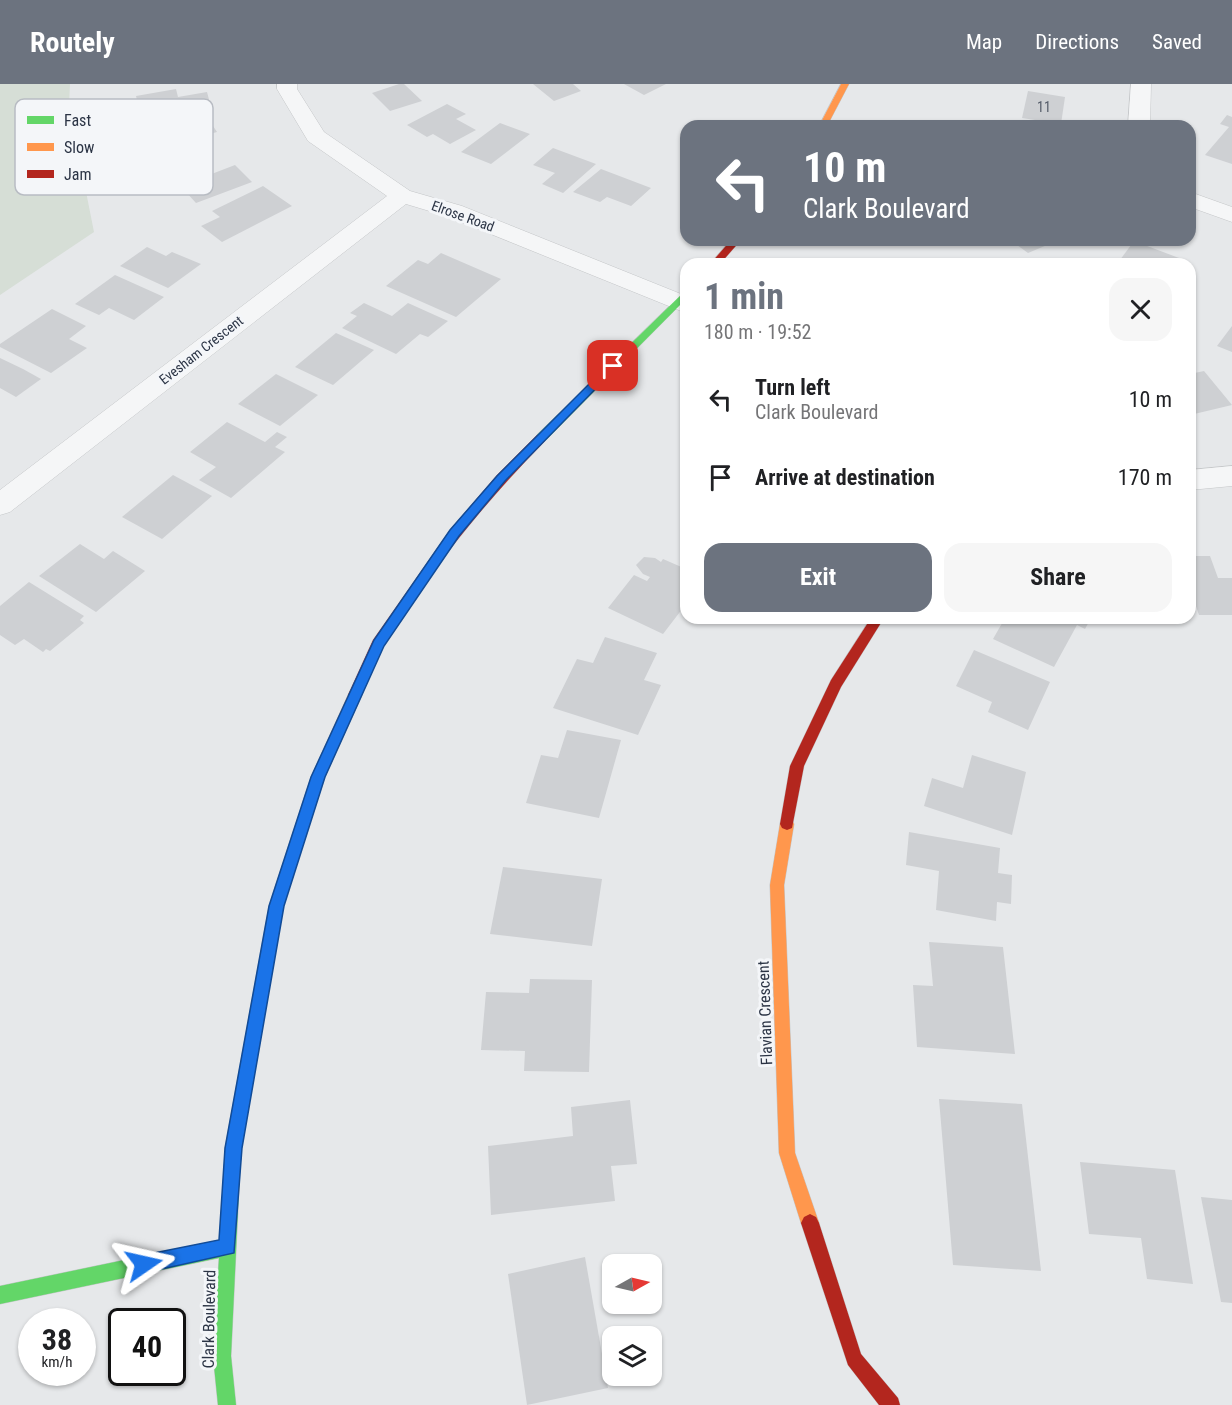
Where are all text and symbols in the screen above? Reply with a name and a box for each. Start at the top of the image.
text: Routely [30,26,115,59]
text: Map [966,30,1002,54]
text: Directions [1035,30,1119,54]
text: Saved [1152,30,1202,54]
legend [15,99,213,195]
house number: 11 [1037,99,1051,115]
text: Fast [64,111,91,130]
text: Slow [64,138,94,157]
text: 10 m [803,143,886,192]
icon: left [704,144,782,222]
text: Jam [64,165,91,184]
text: Clark Boulevard [803,193,970,225]
street label: Elrose Road [429,197,497,235]
text: 1 min [704,276,784,318]
button: close [1109,278,1172,341]
street label: Evesham Crescent [156,312,246,388]
text: 180 m · 19:52 [704,320,811,344]
pin [587,340,638,391]
icon: arrive [596,349,629,382]
text: Turn left [755,375,830,400]
icon: left [704,383,737,416]
text: 10 m [1129,387,1172,412]
text: Clark Boulevard [755,400,879,424]
icon: arrive [704,461,737,494]
text: Arrive at destination [755,465,935,490]
text: 170 m [1118,465,1172,490]
button: Exit [704,543,932,612]
button: Share [944,543,1172,612]
street label: Flavian Crescent [754,960,776,1066]
position arrow [112,1232,176,1296]
north arrow [602,1254,662,1314]
map controls [602,1254,662,1386]
street label: Clark Boulevard [199,1269,219,1369]
speed limit sign: 40 [108,1308,186,1386]
text: 38 [42,1322,72,1357]
button: layers [602,1326,662,1386]
text: km/h [42,1353,72,1371]

